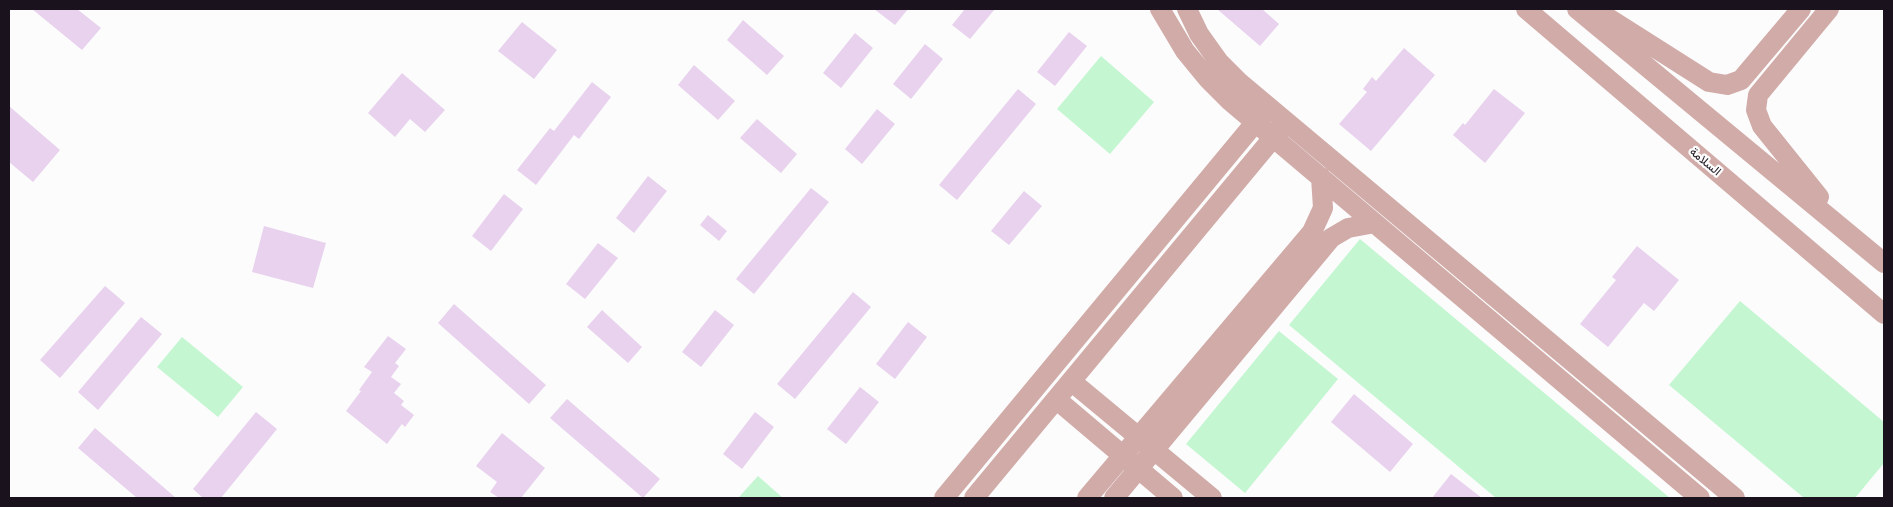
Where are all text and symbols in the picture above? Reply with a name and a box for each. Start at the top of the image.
street label: السلامة [1686,145,1724,179]

